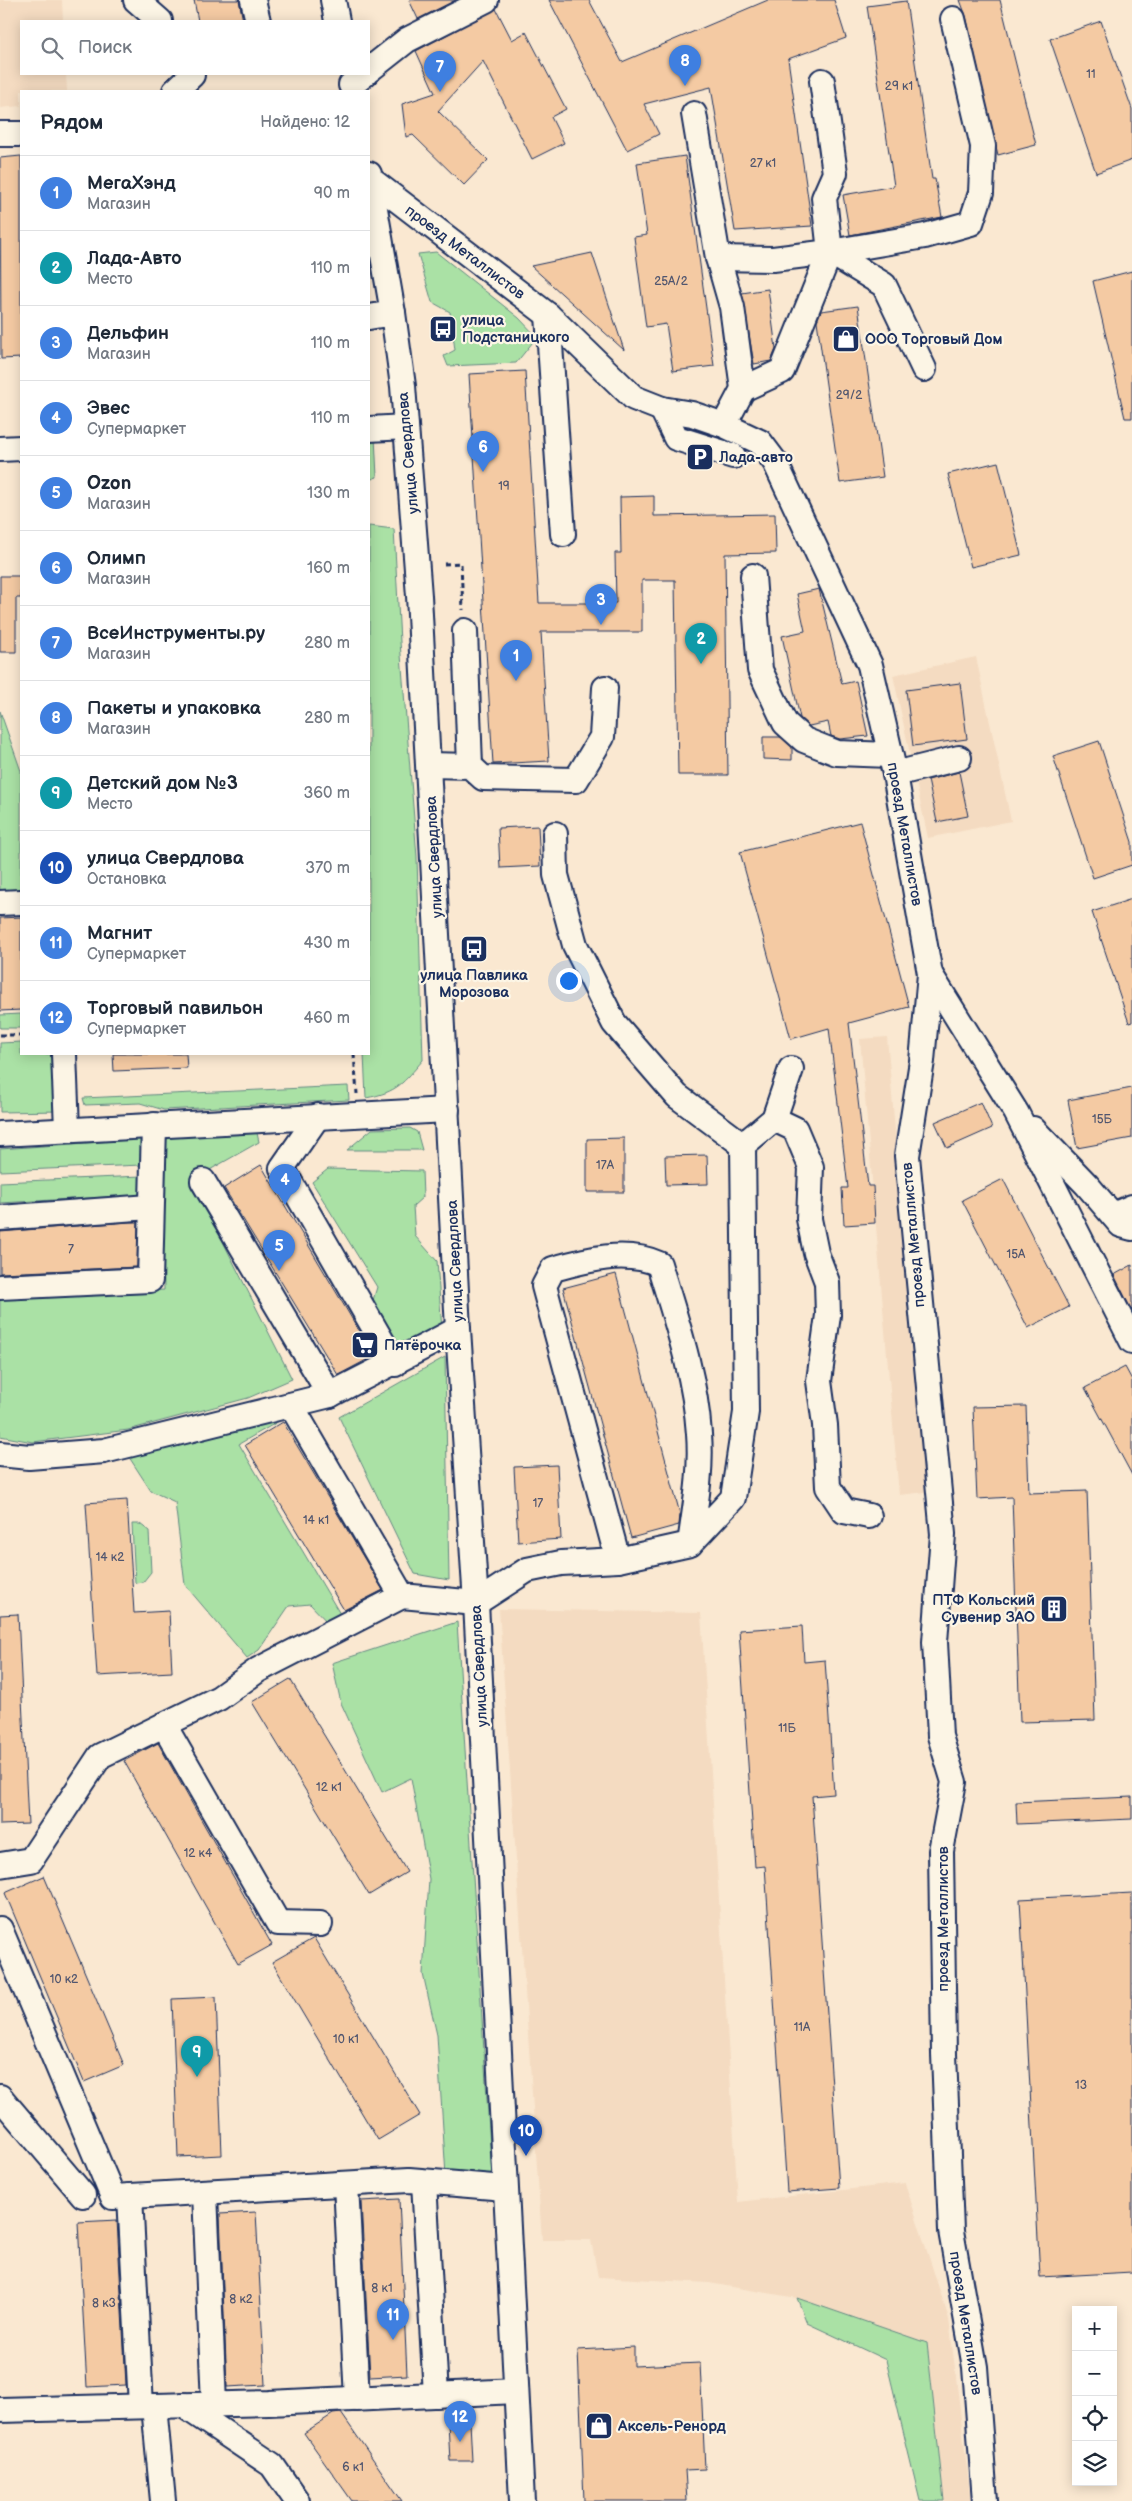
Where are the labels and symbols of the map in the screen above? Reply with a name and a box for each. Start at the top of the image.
pin: 8 [669,45,701,86]
pin: 7 [424,51,456,92]
house number: 11 [1086,67,1096,82]
house number: 29 к1 [885,79,913,94]
house number: 27 к1 [750,156,776,171]
street label: проезд Металлистов [401,201,529,304]
house number: 25А/2 [654,274,688,289]
place label: улица Подстаницкого [462,311,569,347]
bus stop icon: улица Подстаницкого [428,314,458,344]
shop icon: ООО Торговый Дом [831,324,861,354]
place label: ООО Торговый Дом [865,330,1003,349]
house number: 29/2 [836,388,862,403]
street label: улица Свердлова [394,391,423,515]
pin: 6 [467,431,499,472]
parking icon: Лада-авто [685,442,715,472]
place label: Лада-авто [718,448,793,467]
house number: 19 [498,479,510,494]
pin: 3 [585,584,617,625]
pin: 2 [685,623,717,664]
pin: 1 [500,640,532,681]
street label: проезд Металлистов [883,761,927,907]
street label: улица Свердлова [422,795,447,918]
bus stop icon: улица Павлика Морозова [459,934,489,964]
place label: улица Павлика Морозова [420,966,528,1002]
your location [556,968,582,994]
house number: 15Б [1092,1112,1113,1127]
house number: 17А [596,1158,615,1173]
street label: проезд Металлистов [898,1162,929,1308]
pin: 4 [269,1164,301,1205]
street label: улица Свердлова [443,1199,468,1322]
pin: 5 [263,1230,295,1271]
house number: 7 [68,1242,74,1257]
house number: 15А [1007,1247,1026,1262]
supermarket icon: Пятёрочка [350,1330,380,1360]
place label: Пятёрочка [384,1336,462,1355]
house number: 17 [533,1496,543,1511]
house number: 14 к1 [303,1513,329,1528]
house number: 14 к2 [96,1550,124,1565]
place label: ПТФ Кольский Сувенир ЗАО [932,1591,1035,1627]
building icon: ПТФ Кольский Сувенир ЗАО [1039,1594,1069,1624]
street label: улица Свердлова [467,1604,492,1727]
house number: 11Б [778,1721,796,1736]
house number: 12 к1 [316,1780,342,1795]
house number: 12 к4 [184,1846,213,1861]
street label: проезд Металлистов [934,1846,953,1992]
house number: 10 к2 [50,1972,78,1987]
house number: 11А [794,2020,811,2035]
house number: 10 к1 [333,2032,359,2047]
pin: 9 [181,2036,213,2077]
house number: 13 [1075,2078,1087,2093]
pin: 10 [510,2115,542,2156]
street label: проезд Металлистов [945,2250,986,2396]
house number: 8 к1 [371,2281,393,2296]
house number: 8 к2 [229,2292,253,2307]
house number: 8 к3 [92,2296,116,2311]
pin: 11 [377,2299,409,2340]
pin: 12 [444,2401,476,2442]
shop icon: Аксель-Ренорд [584,2411,614,2441]
place label: Аксель-Ренорд [617,2417,726,2436]
house number: 6 к1 [342,2460,364,2475]

